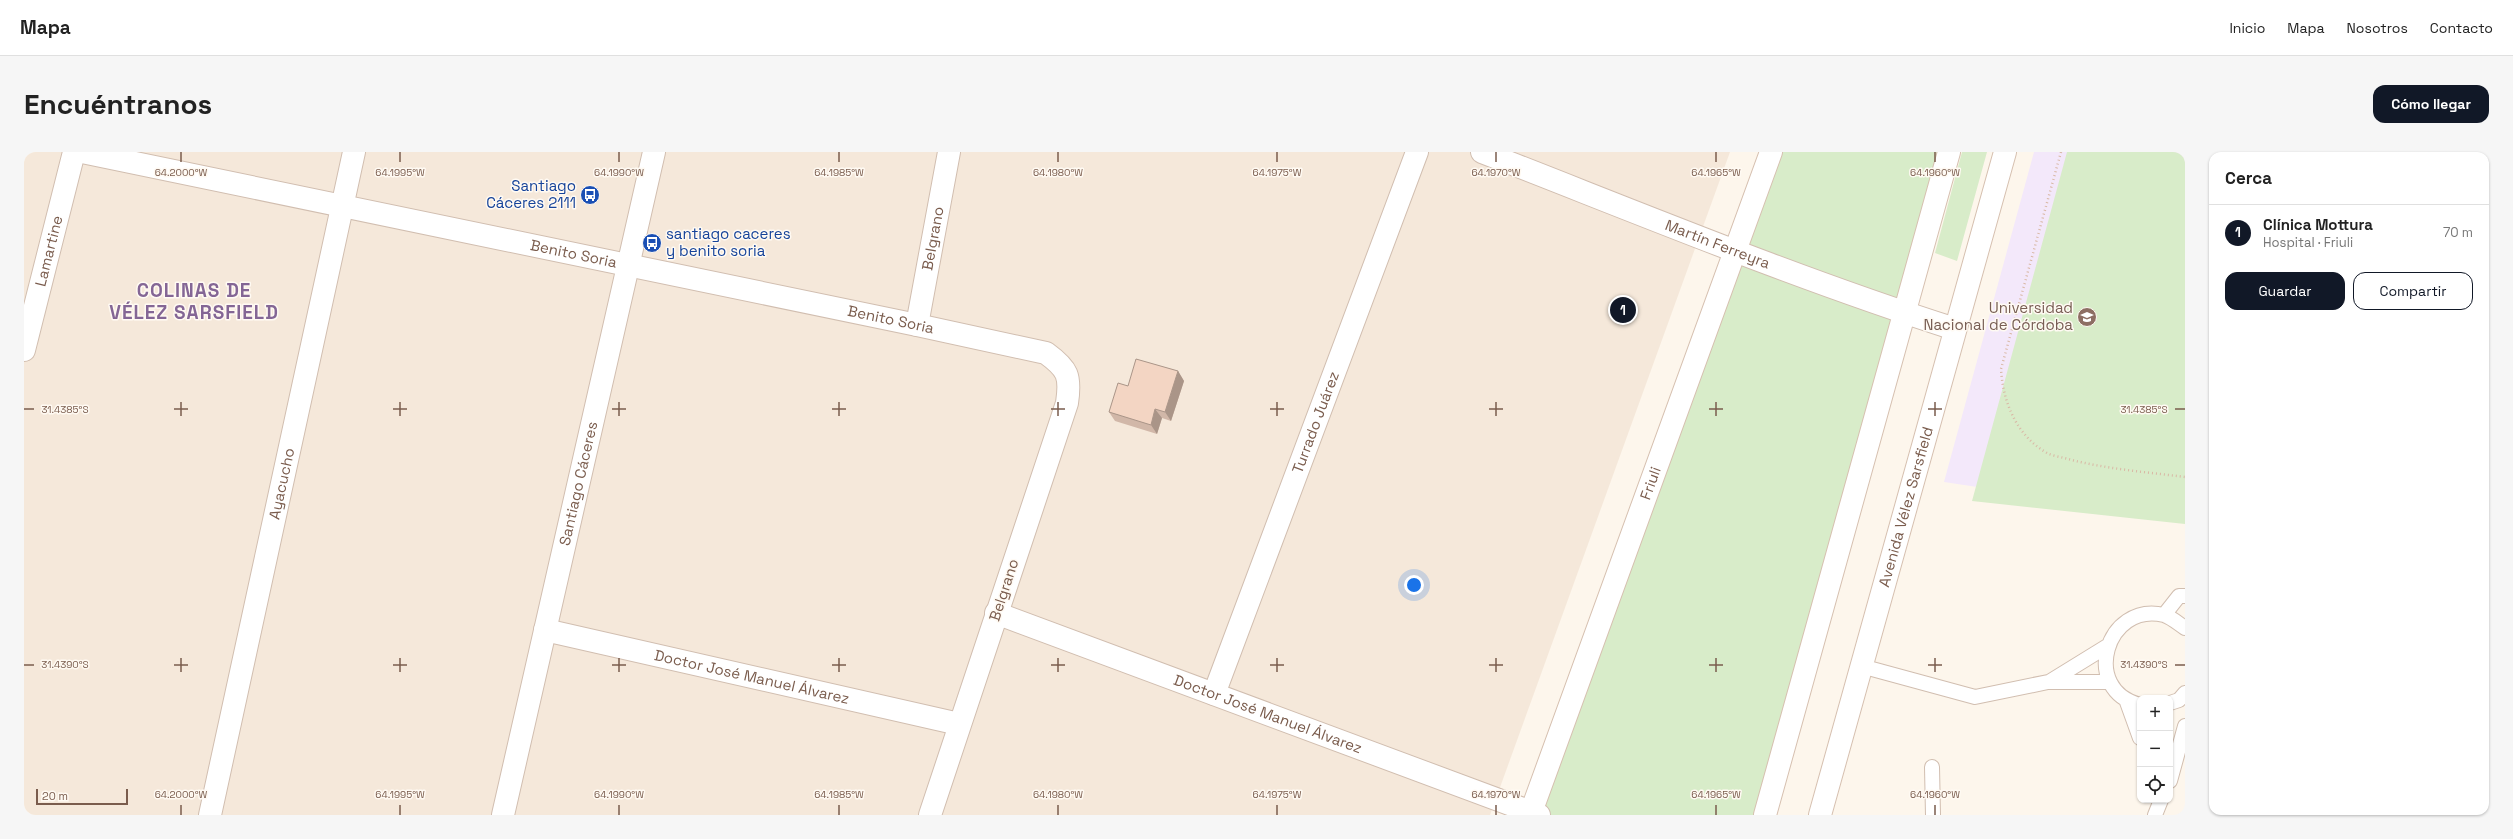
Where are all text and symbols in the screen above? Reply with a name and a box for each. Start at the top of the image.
text: Mapa [20,15,71,40]
text: Inicio [2229,19,2265,37]
text: Mapa [2287,19,2325,37]
text: Nosotros [2347,19,2408,37]
text: Contacto [2430,19,2493,37]
button: Cómo llegar [2373,85,2489,123]
text: Encuéntranos [24,86,212,122]
text: 64.2000°W [155,166,208,179]
text: 64.1995°W [375,166,425,179]
text: 64.1990°W [594,166,644,179]
text: 64.1985°W [814,166,864,179]
text: 64.1980°W [1033,166,1083,179]
text: 64.1975°W [1253,166,1302,179]
text: 64.1970°W [1471,166,1521,179]
text: 64.1965°W [1691,166,1741,179]
text: 64.1960°W [1910,166,1960,179]
text: Cerca [2225,167,2272,189]
place label: Santiago Cáceres 2111 [486,176,576,212]
bus stop icon: Santiago Cáceres 2111 [579,184,601,206]
street label: Belgrano [917,205,948,272]
street label: Lamartine [30,213,67,289]
street label: Martín Ferreyra [1663,215,1773,273]
text: Clínica Mottura [2263,215,2373,234]
place label: santiago caceres y benito soria [666,224,791,260]
text: 1 [2235,224,2241,241]
text: 70 m [2443,224,2473,241]
bus stop icon: santiago caceres y benito soria [641,232,663,254]
text: Hospital · Friuli [2263,234,2353,251]
street label: Benito Soria [529,235,619,272]
button: Guardar [2225,272,2345,310]
button: Compartir [2353,272,2473,310]
district label: COLINAS DE VÉLEZ SARSFIELD [109,278,279,325]
pin: 1 [1610,295,1636,325]
place label: Universidad Nacional de Córdoba [1923,298,2073,334]
street label: Benito Soria [846,301,936,338]
school or university icon: Universidad Nacional de Córdoba [2076,306,2098,328]
street label: Turrado Juárez [1288,369,1343,476]
text: 31.4385°S [41,403,89,416]
text: 31.4385°S [2120,403,2168,416]
street label: Santiago Cáceres [555,419,601,547]
street label: Avenida Vélez Sarsfield [1874,424,1937,589]
street label: Ayacucho [264,446,298,521]
street label: Friuli [1635,464,1665,502]
street label: Belgrano [985,556,1023,623]
your location [1404,575,1424,595]
street label: Doctor José Manuel Álvarez [653,645,851,708]
text: 31.4390°S [41,658,89,671]
text: 31.4390°S [2120,658,2168,671]
street label: Doctor José Manuel Álvarez [1171,670,1365,757]
map controls [2137,695,2173,803]
button: + [2137,695,2173,731]
button: − [2137,731,2173,767]
button: locate [2137,767,2173,803]
scale bar [36,787,128,806]
text: 64.2000°W [155,788,208,801]
text: 64.1995°W [375,788,425,801]
text: 64.1990°W [594,788,644,801]
text: 64.1985°W [814,788,864,801]
text: 64.1980°W [1033,788,1083,801]
text: 64.1975°W [1253,788,1302,801]
text: 64.1970°W [1471,788,1521,801]
text: 64.1965°W [1691,788,1741,801]
text: 64.1960°W [1910,788,1960,801]
text: 20 m [42,789,68,803]

